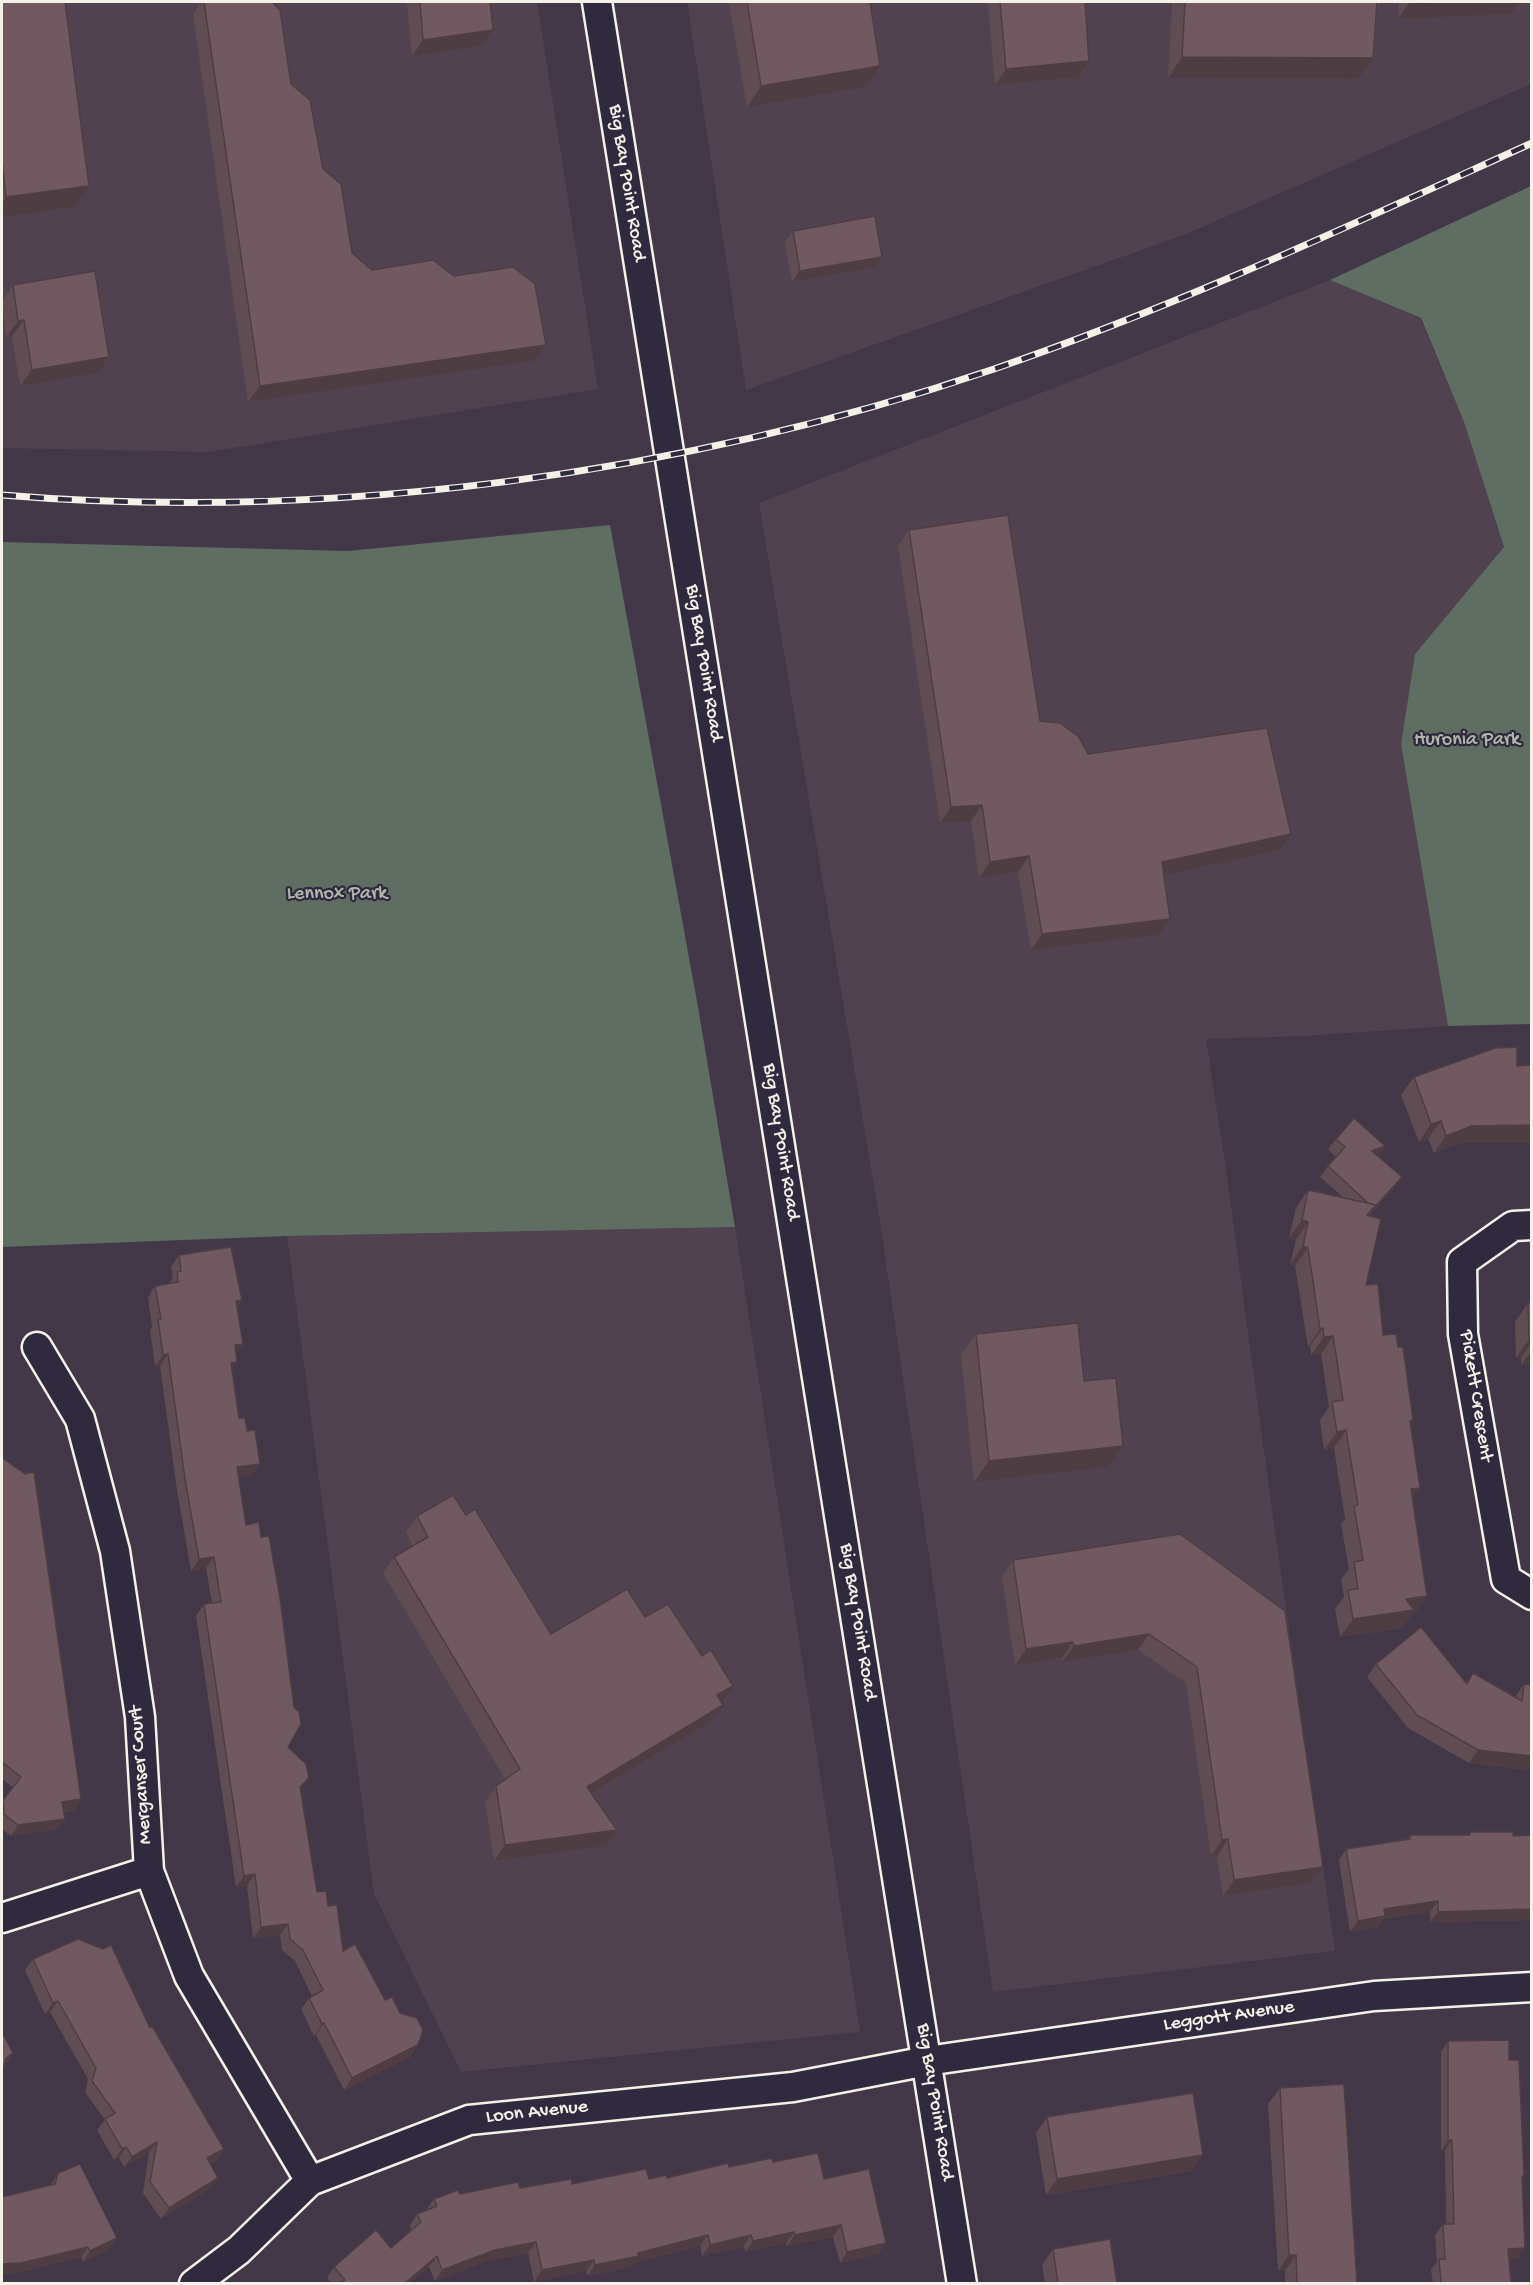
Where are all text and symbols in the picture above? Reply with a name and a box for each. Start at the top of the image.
street label: Big Bay Point Road [602,103,650,263]
street label: Big Bay Point Road [679,583,727,743]
park label: Huronia Park [1414,729,1520,753]
park label: Lennox Park [287,883,387,907]
street label: Big Bay Point Road [756,1062,804,1222]
street label: Pickett Crescent [1453,1329,1497,1463]
street label: Big Bay Point Road [833,1542,881,1702]
street label: Merganser Court [125,1705,159,1845]
street label: Leggott Avenue [1162,1996,1296,2038]
street label: Big Bay Point Road [910,2022,958,2182]
street label: Loon Avenue [485,2096,589,2130]

